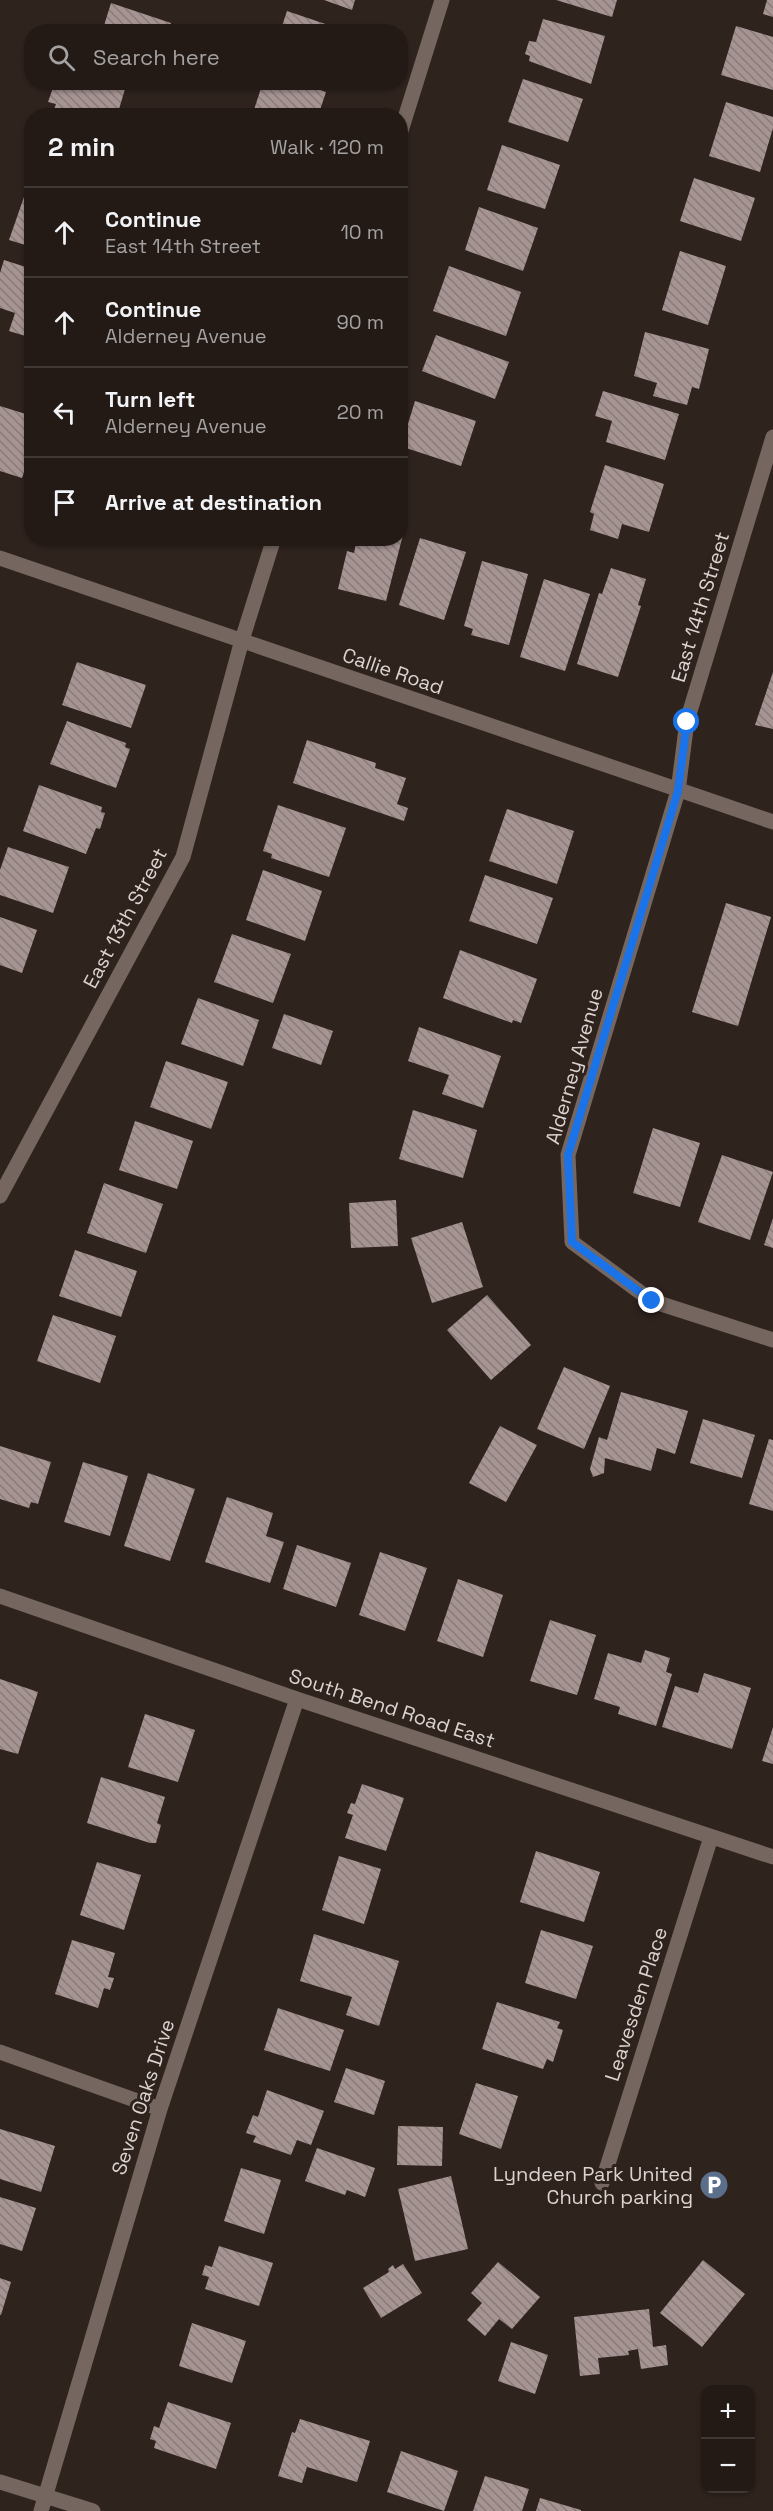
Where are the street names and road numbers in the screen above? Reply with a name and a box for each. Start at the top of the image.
street label: East 14th Street [665,529,735,685]
street label: Callie Road [339,642,447,700]
street label: East 13th Street [77,843,173,993]
street label: Alderney Avenue [539,985,609,1147]
street label: South Bend Road East [286,1662,498,1754]
street label: Leavesden Place [599,1924,673,2084]
street label: Seven Oaks Drive [106,2016,180,2178]

